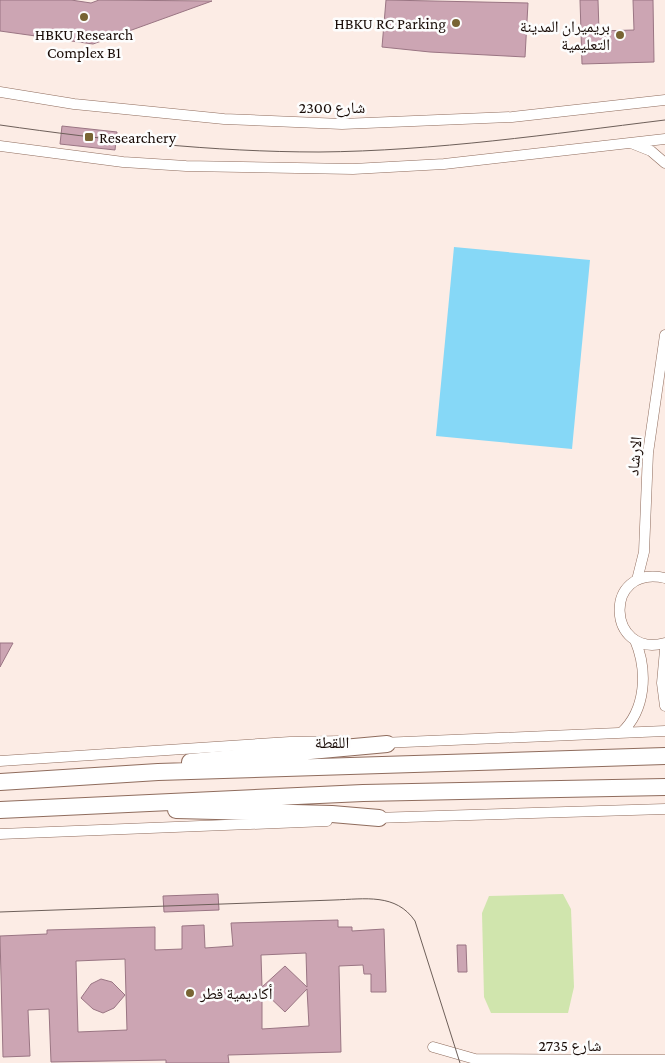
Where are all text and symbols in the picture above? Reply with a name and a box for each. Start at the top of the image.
marker: HBKU Research Complex B1 [78,11,90,23]
place label: HBKU RC Parking [334,15,446,33]
marker: HBKU RC Parking [450,17,462,29]
place label: بريميران المدينة التعليمية [520,18,610,53]
place label: HBKU Research Complex B1 [35,26,134,62]
marker: بريميران المدينة التعليمية [614,29,626,41]
street label: شارع 2300 [299,99,365,118]
place label: Researchery [99,129,177,147]
marker: Researchery [83,131,95,143]
street label: الارشاد [624,436,646,477]
street label: اللقطة [315,734,349,751]
place label: أكاديمية قطر [199,984,272,1003]
marker: أكاديمية قطر [184,987,196,999]
street label: شارع 2735 [538,1037,602,1056]

